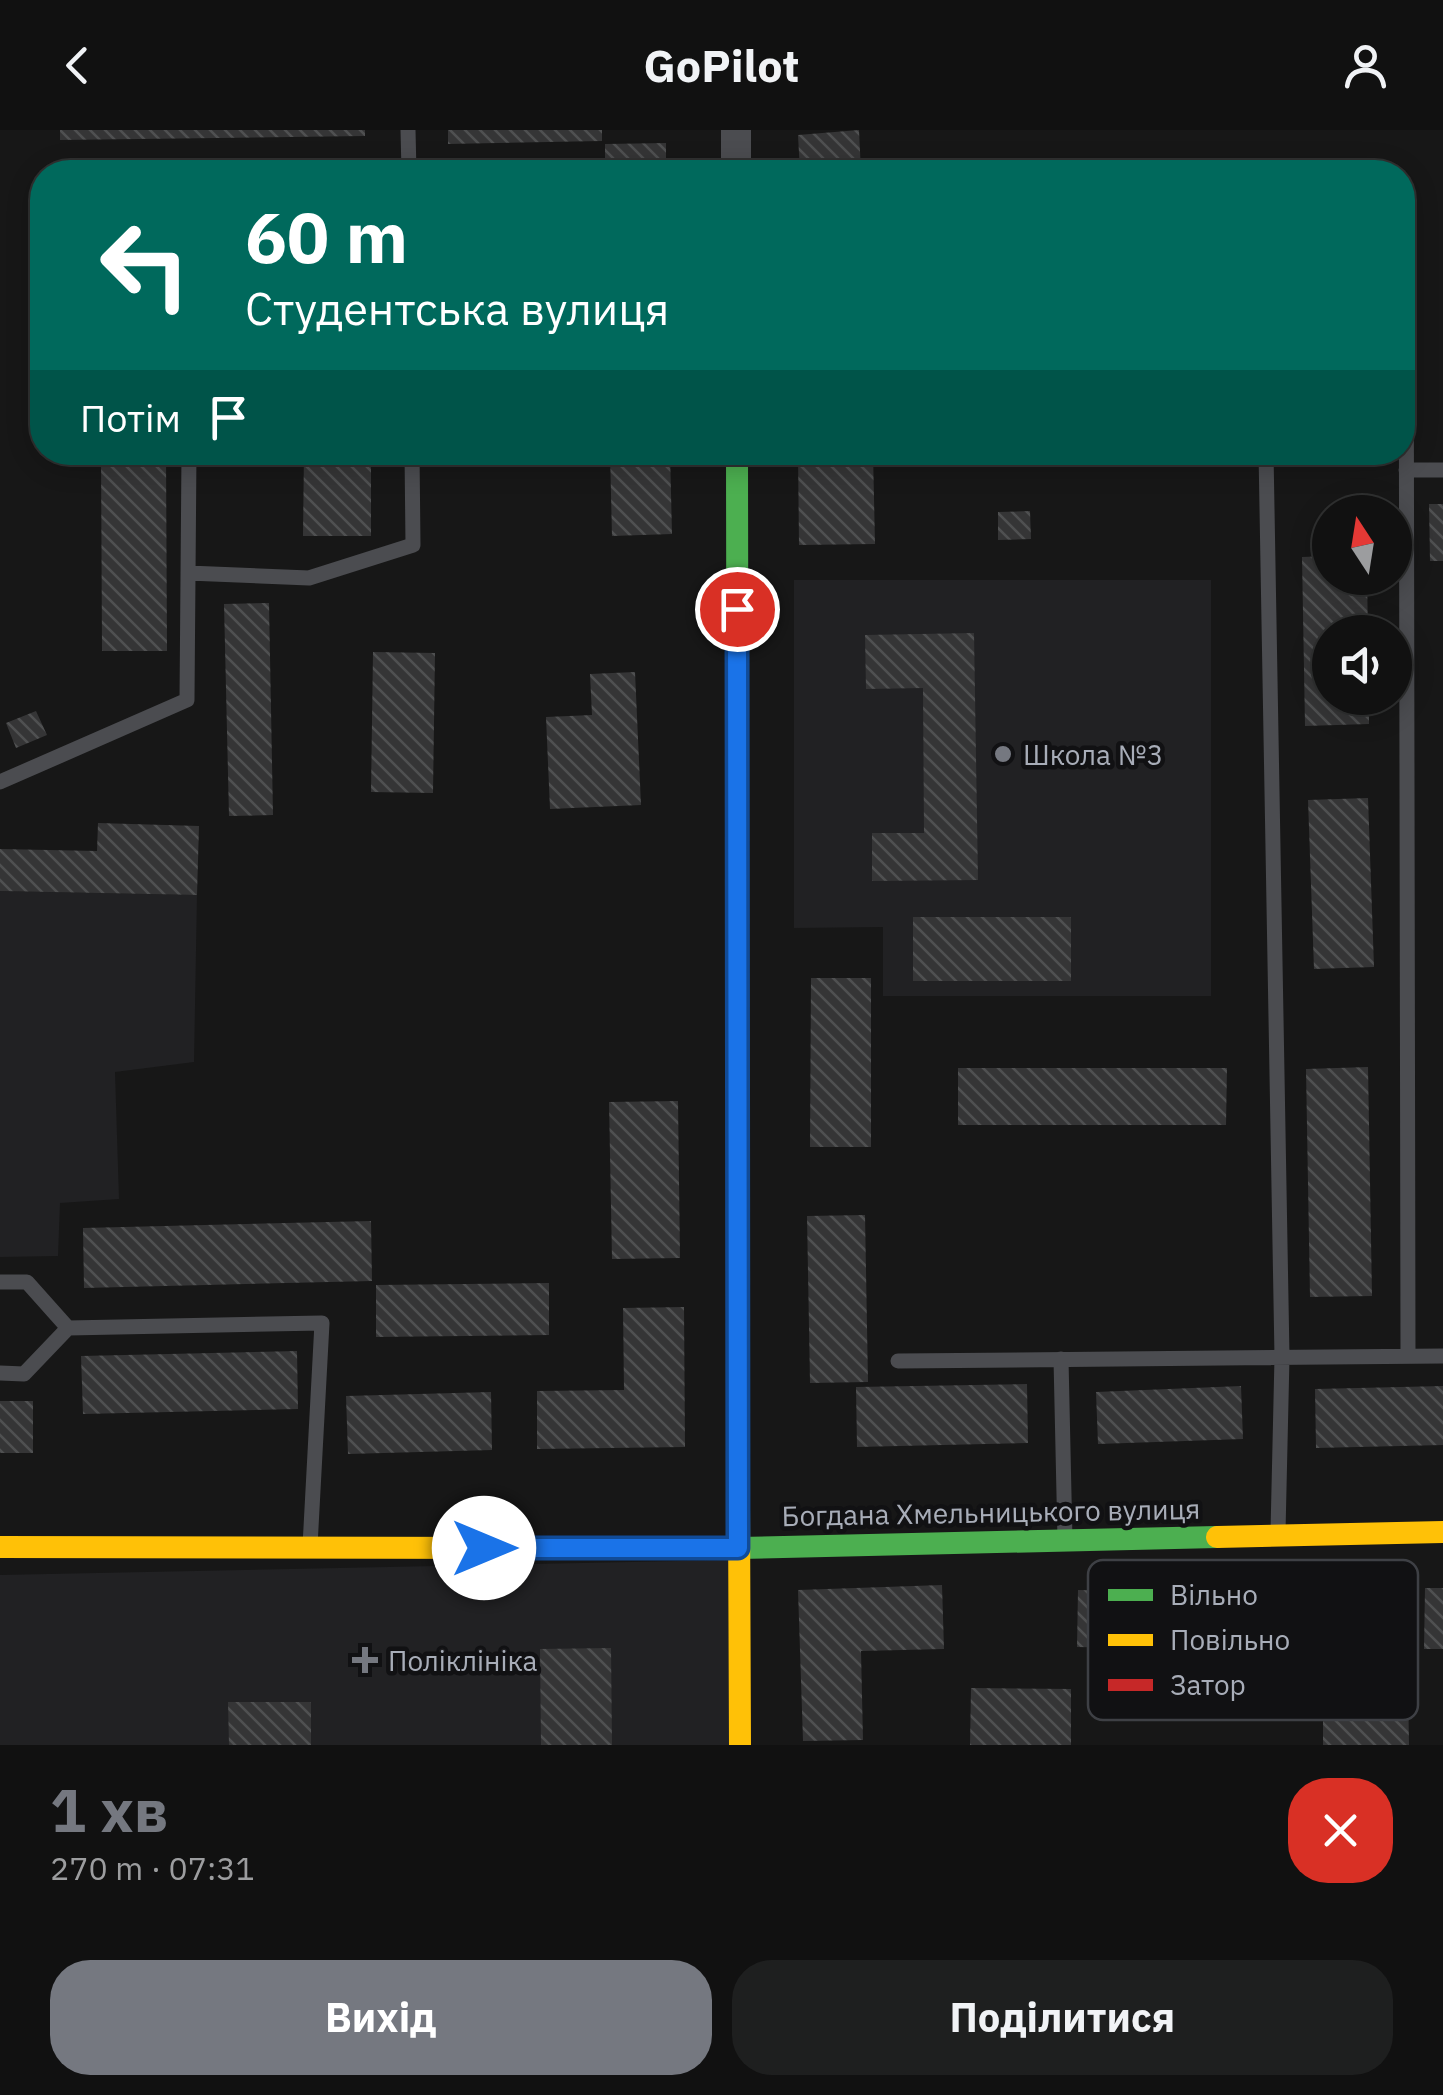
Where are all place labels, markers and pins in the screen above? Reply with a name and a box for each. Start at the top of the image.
pin [695,567,780,652]
place label: Школа №3 [1023,736,1163,773]
marker: Школа №3 [992,743,1014,765]
place label: Поліклініка [388,1642,538,1679]
marker: Поліклініка [352,1647,378,1673]

